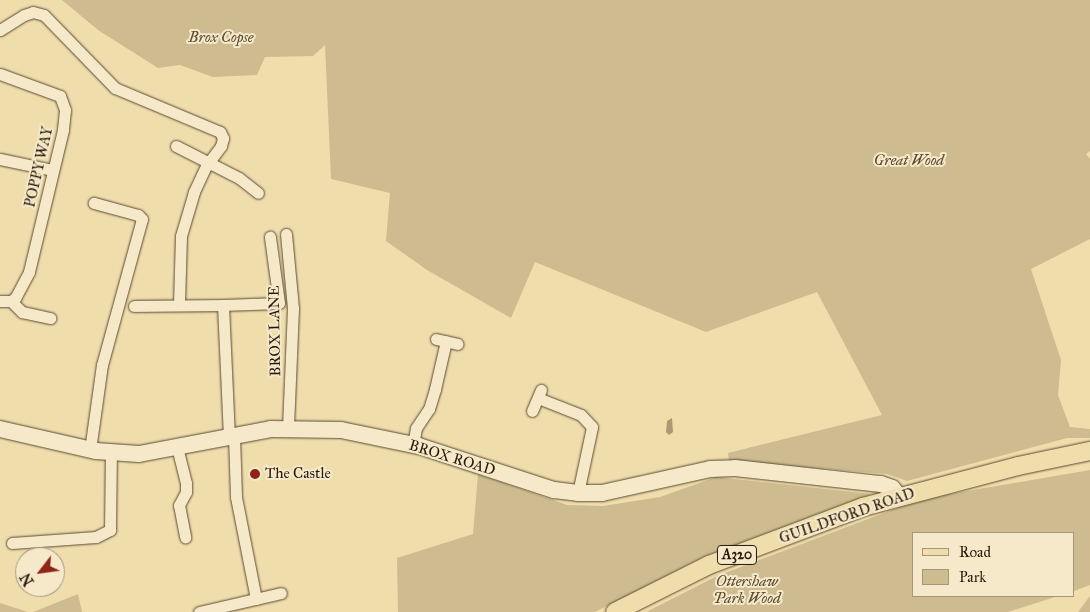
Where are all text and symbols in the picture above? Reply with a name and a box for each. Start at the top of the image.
park label: Brox Copse [189,29,253,47]
street label: POPPY WAY [21,125,57,209]
park label: Great Wood [874,152,944,170]
street label: BROX LANE [265,285,285,377]
street label: BROX ROAD [407,436,497,480]
place label: The Castle [265,465,331,483]
marker: The Castle [249,468,261,480]
street label: GUILDFORD ROAD [777,484,917,548]
legend [912,532,1075,597]
text: Road [959,543,991,561]
road number: A320 [716,544,758,566]
north arrow [15,547,65,597]
text: Park [959,568,986,586]
text: N [17,570,38,589]
park label: Ottershaw Park Wood [713,572,781,607]

